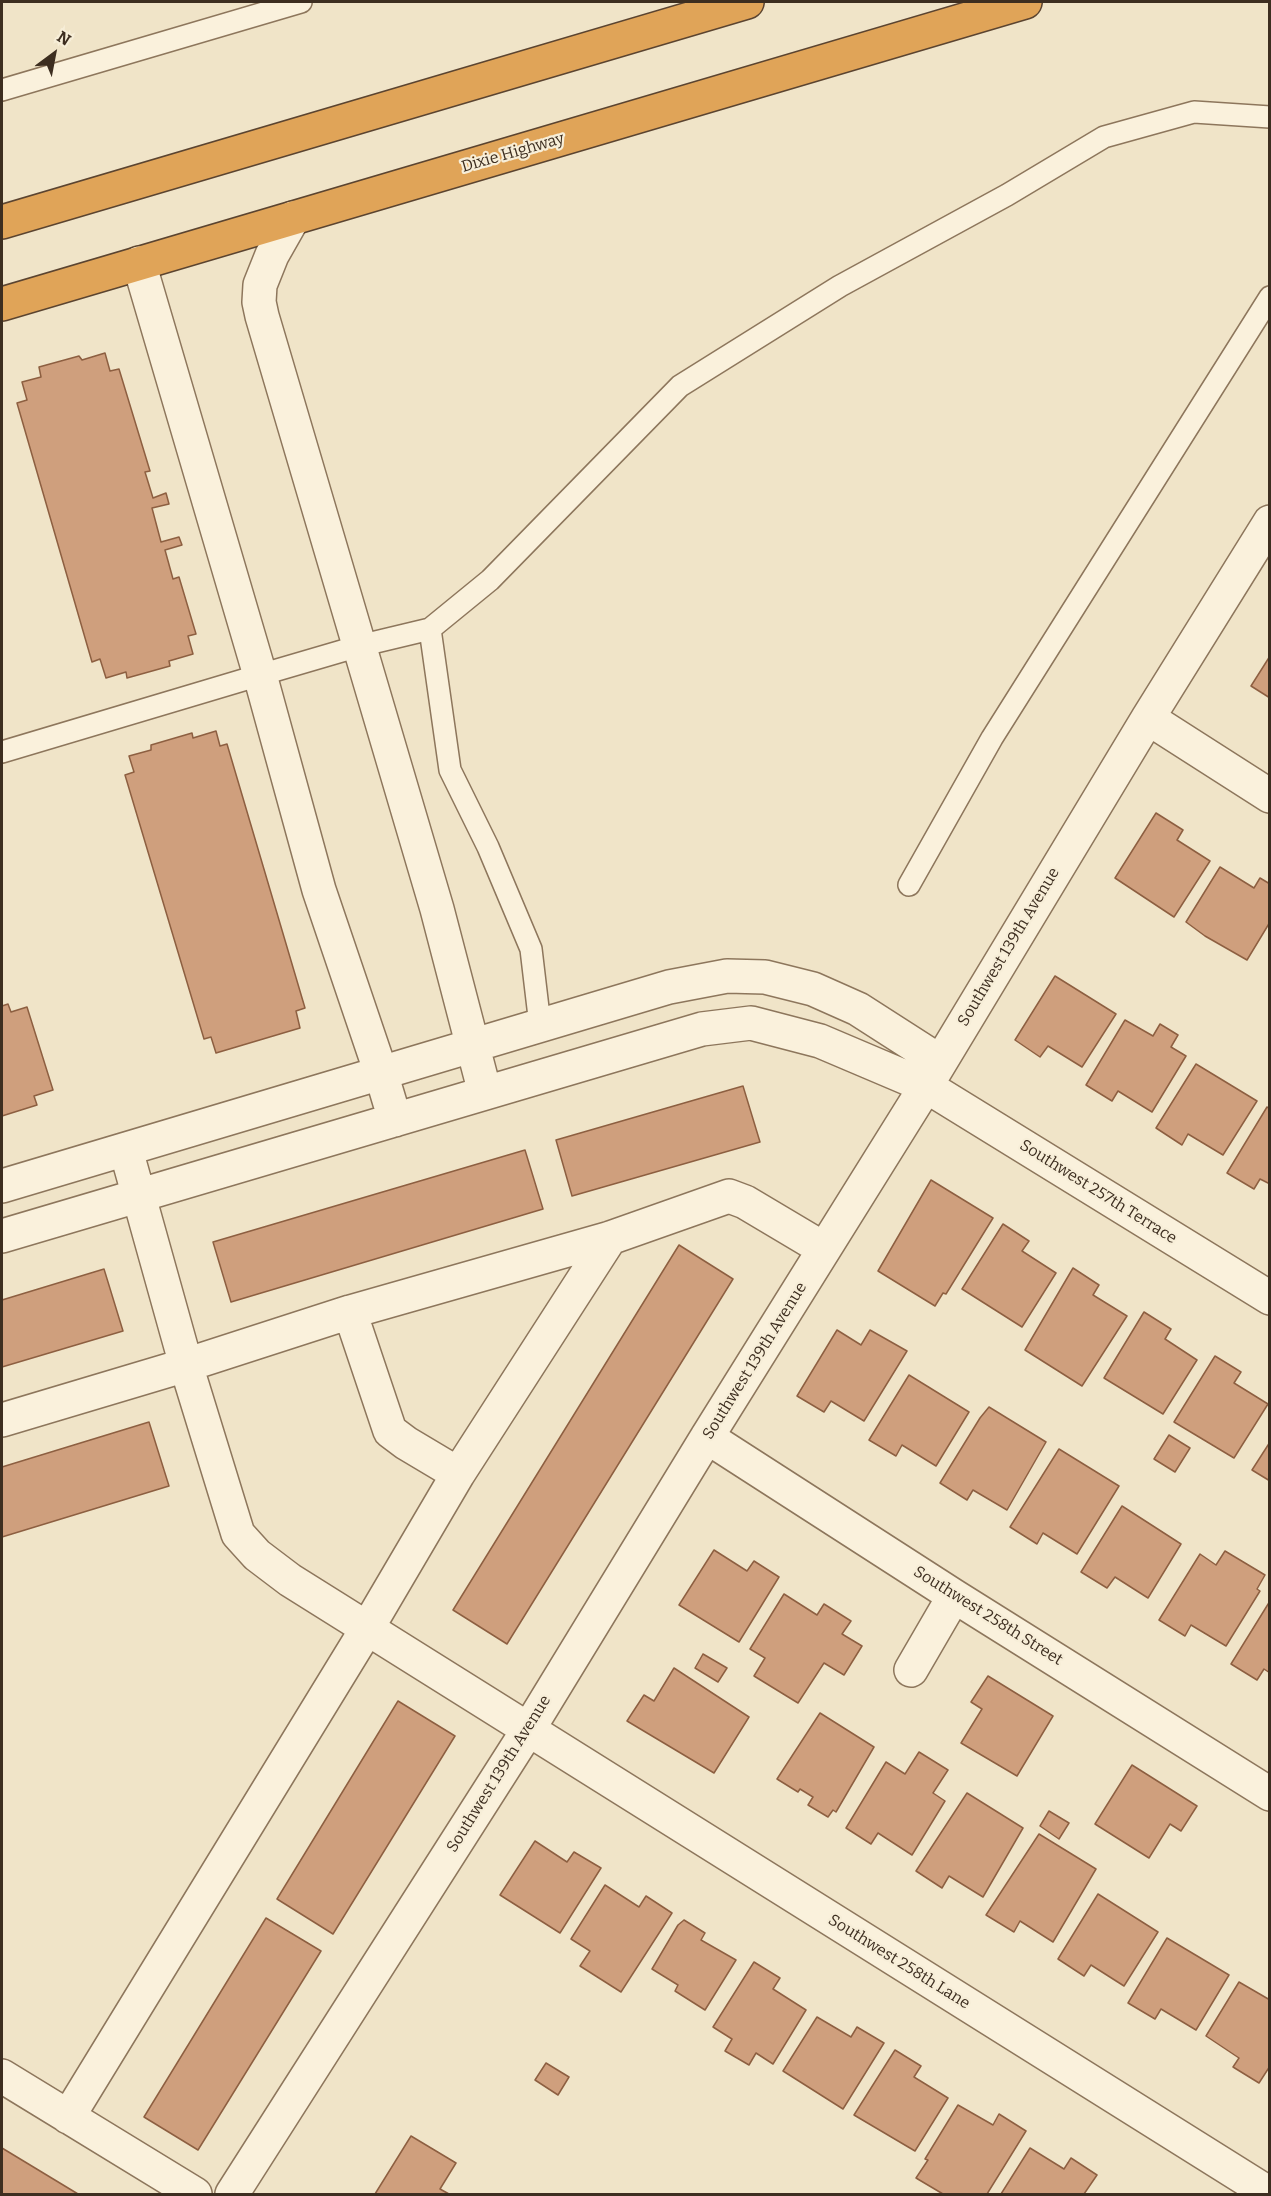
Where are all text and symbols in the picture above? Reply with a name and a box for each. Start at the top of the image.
north arrow [24,24,84,84]
text: N [54,27,74,50]
street label: Dixie Highway [459,129,567,177]
street label: Southwest 139th Avenue [954,864,1064,1030]
street label: Southwest 257th Terrace [1016,1136,1180,1248]
street label: Southwest 139th Avenue [699,1279,811,1443]
street label: Southwest 258th Street [910,1562,1066,1670]
street label: Southwest 139th Avenue [443,1692,555,1856]
street label: Southwest 258th Lane [825,1911,973,2013]

